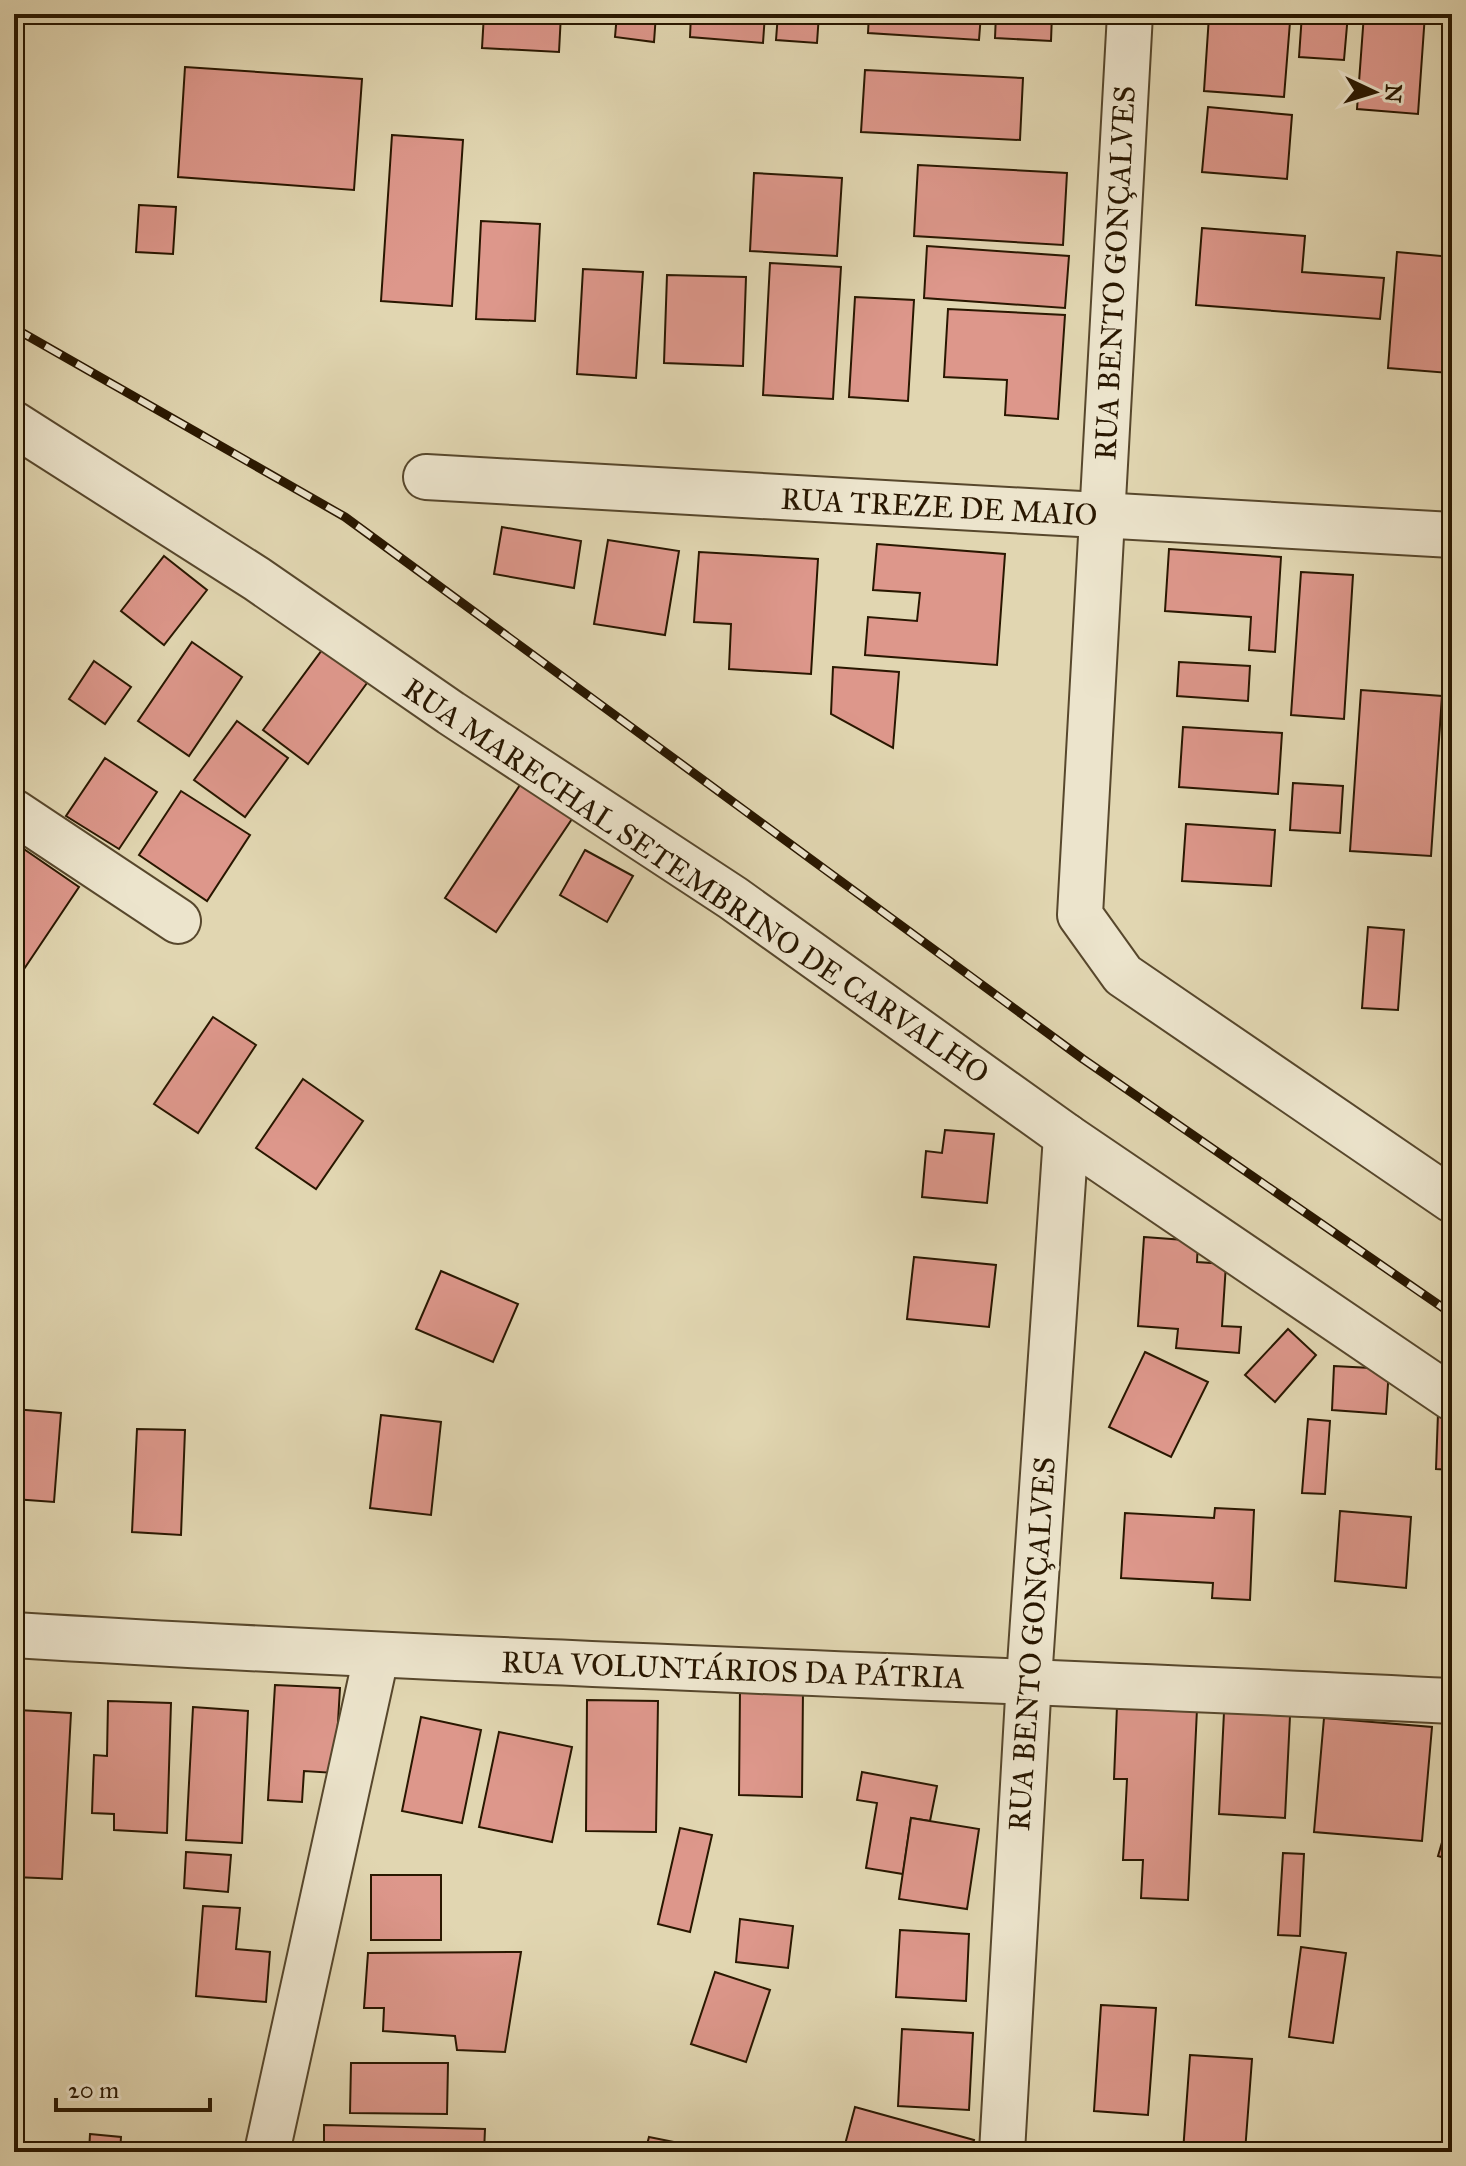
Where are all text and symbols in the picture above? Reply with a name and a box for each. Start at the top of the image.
north arrow [1334,52,1414,132]
text: N [1379,83,1408,104]
street label: RUA BENTO GONÇALVES [1087,85,1143,461]
street label: RUA TREZE DE MAIO [780,481,1098,533]
street label: RUA MARECHAL SETEMBRINO DE CARVALHO [396,671,996,1091]
street label: RUA BENTO GONÇALVES [1001,1456,1063,1832]
street label: RUA VOLUNTÁRIOS DA PÁTRIA [501,1643,965,1696]
scale bar [56,2062,210,2112]
text: 20 m [68,2075,119,2105]

